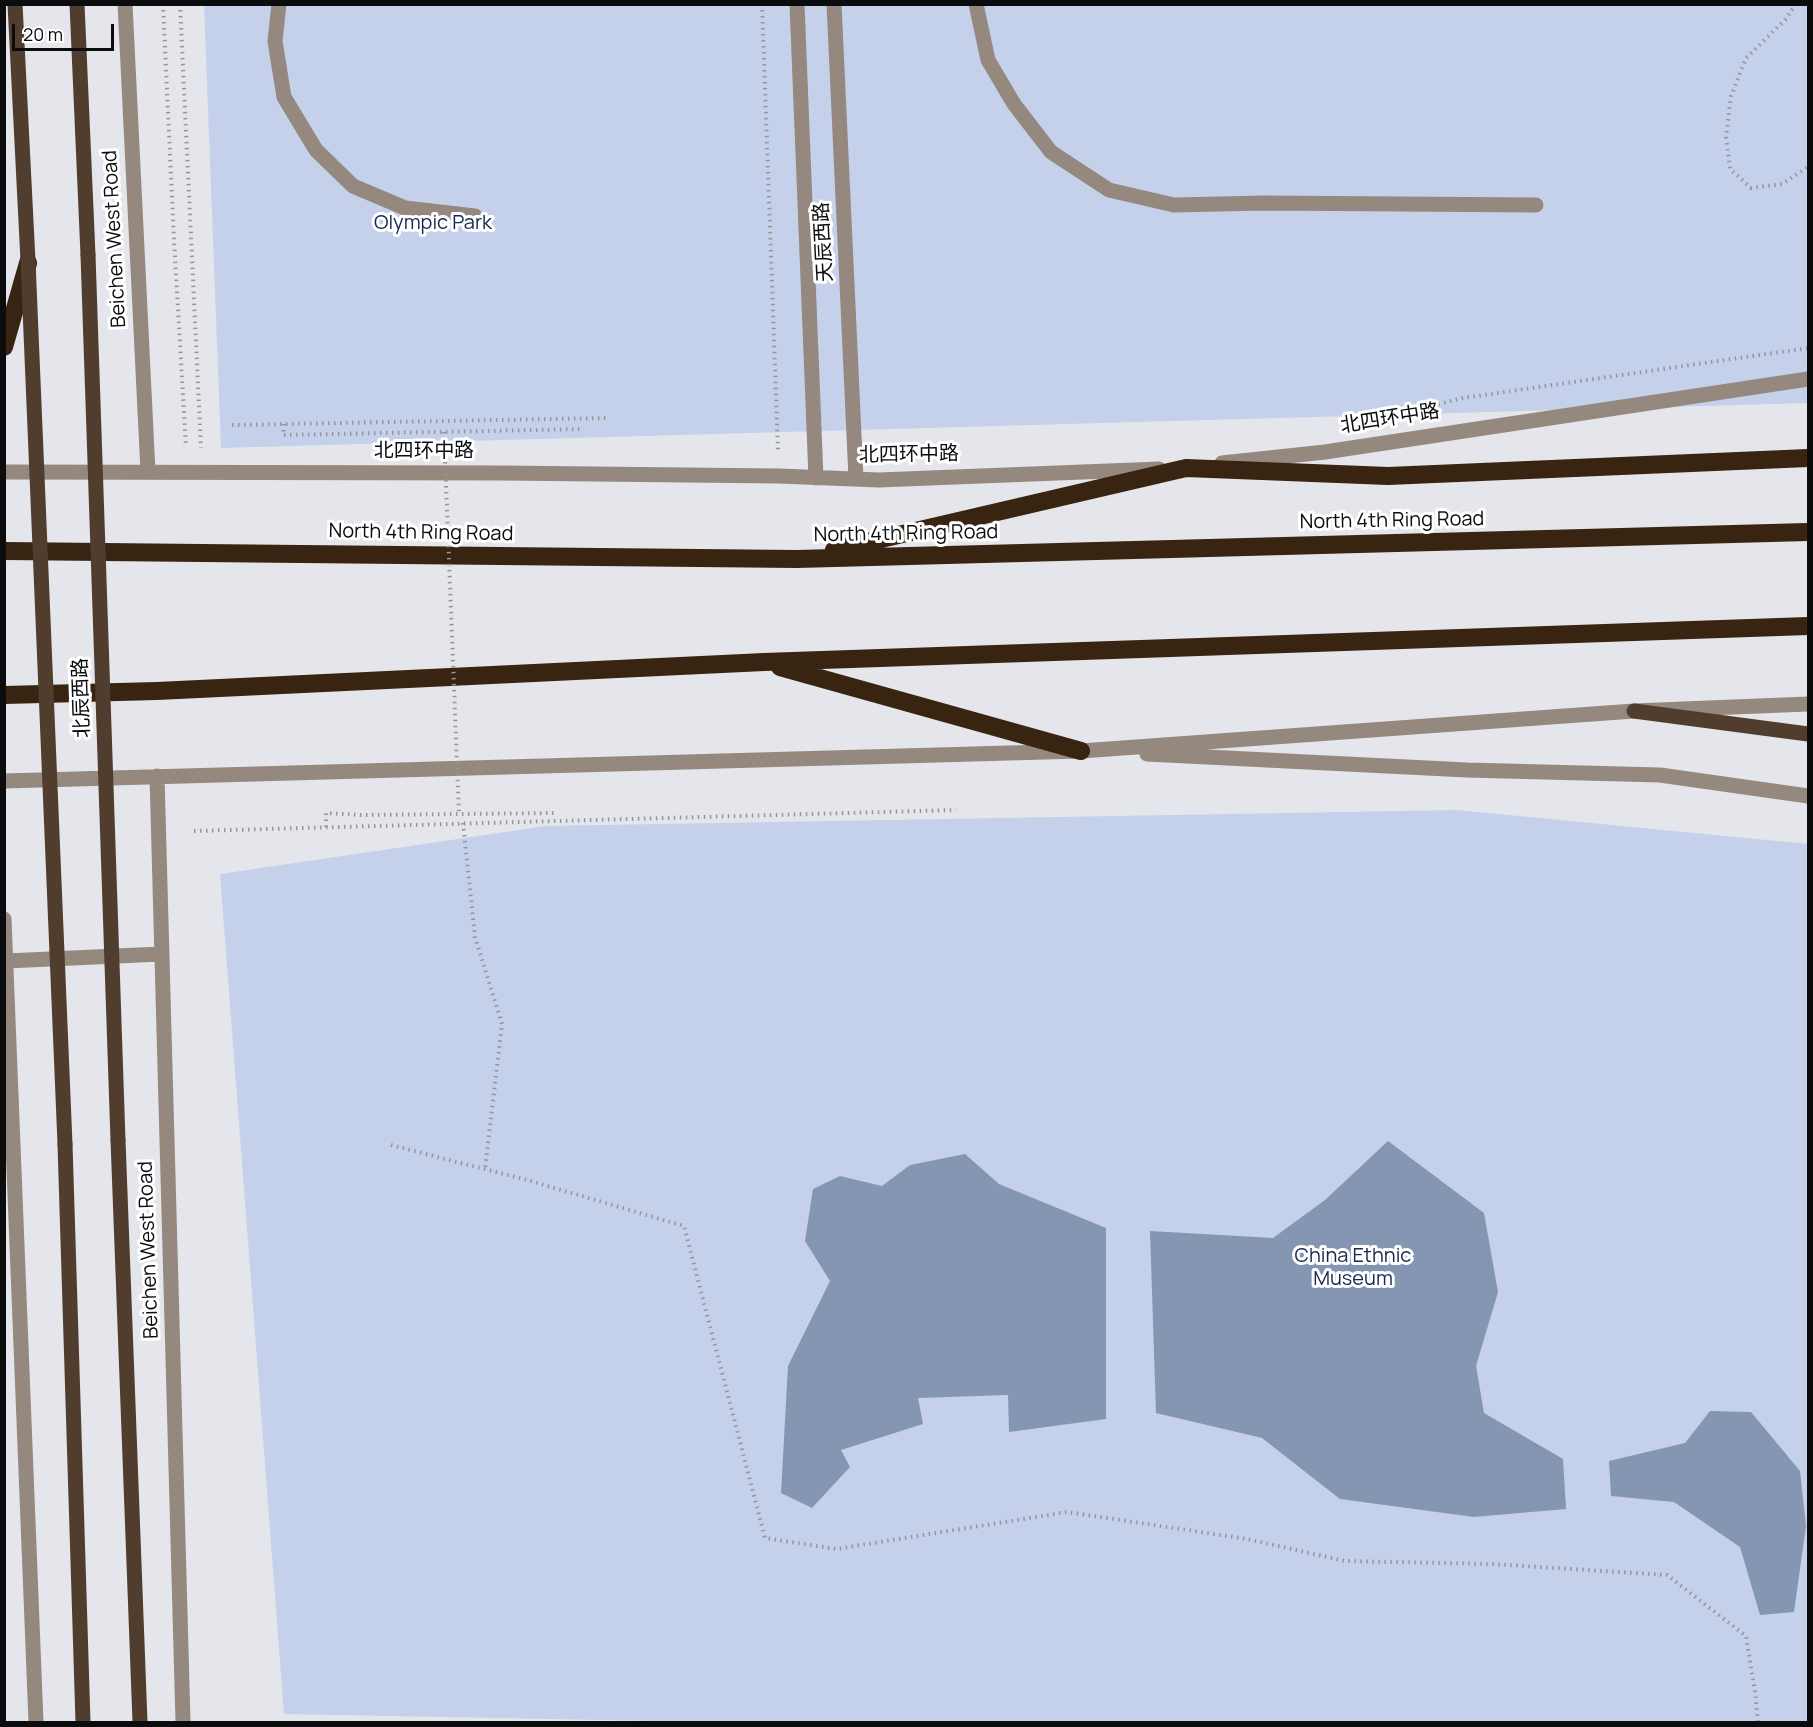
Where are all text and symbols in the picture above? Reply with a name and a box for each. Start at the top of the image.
scale bar [15,12,117,50]
text: 20 m [23,22,63,46]
street label: Beichen West Road [98,150,132,328]
street label: 天辰西路 [810,201,838,283]
park label: Olympic Park [374,211,492,235]
street label: 北四环中路 [1339,399,1441,439]
street label: 北四环中路 [374,439,474,463]
street label: 北四环中路 [859,442,959,468]
street label: North 4th Ring Road [1299,507,1485,535]
street label: North 4th Ring Road [328,519,514,547]
street label: North 4th Ring Road [813,520,999,548]
street label: 北辰西路 [69,658,95,738]
street label: Beichen West Road [134,1161,164,1339]
park label: China Ethnic Museum [1295,1244,1411,1291]

